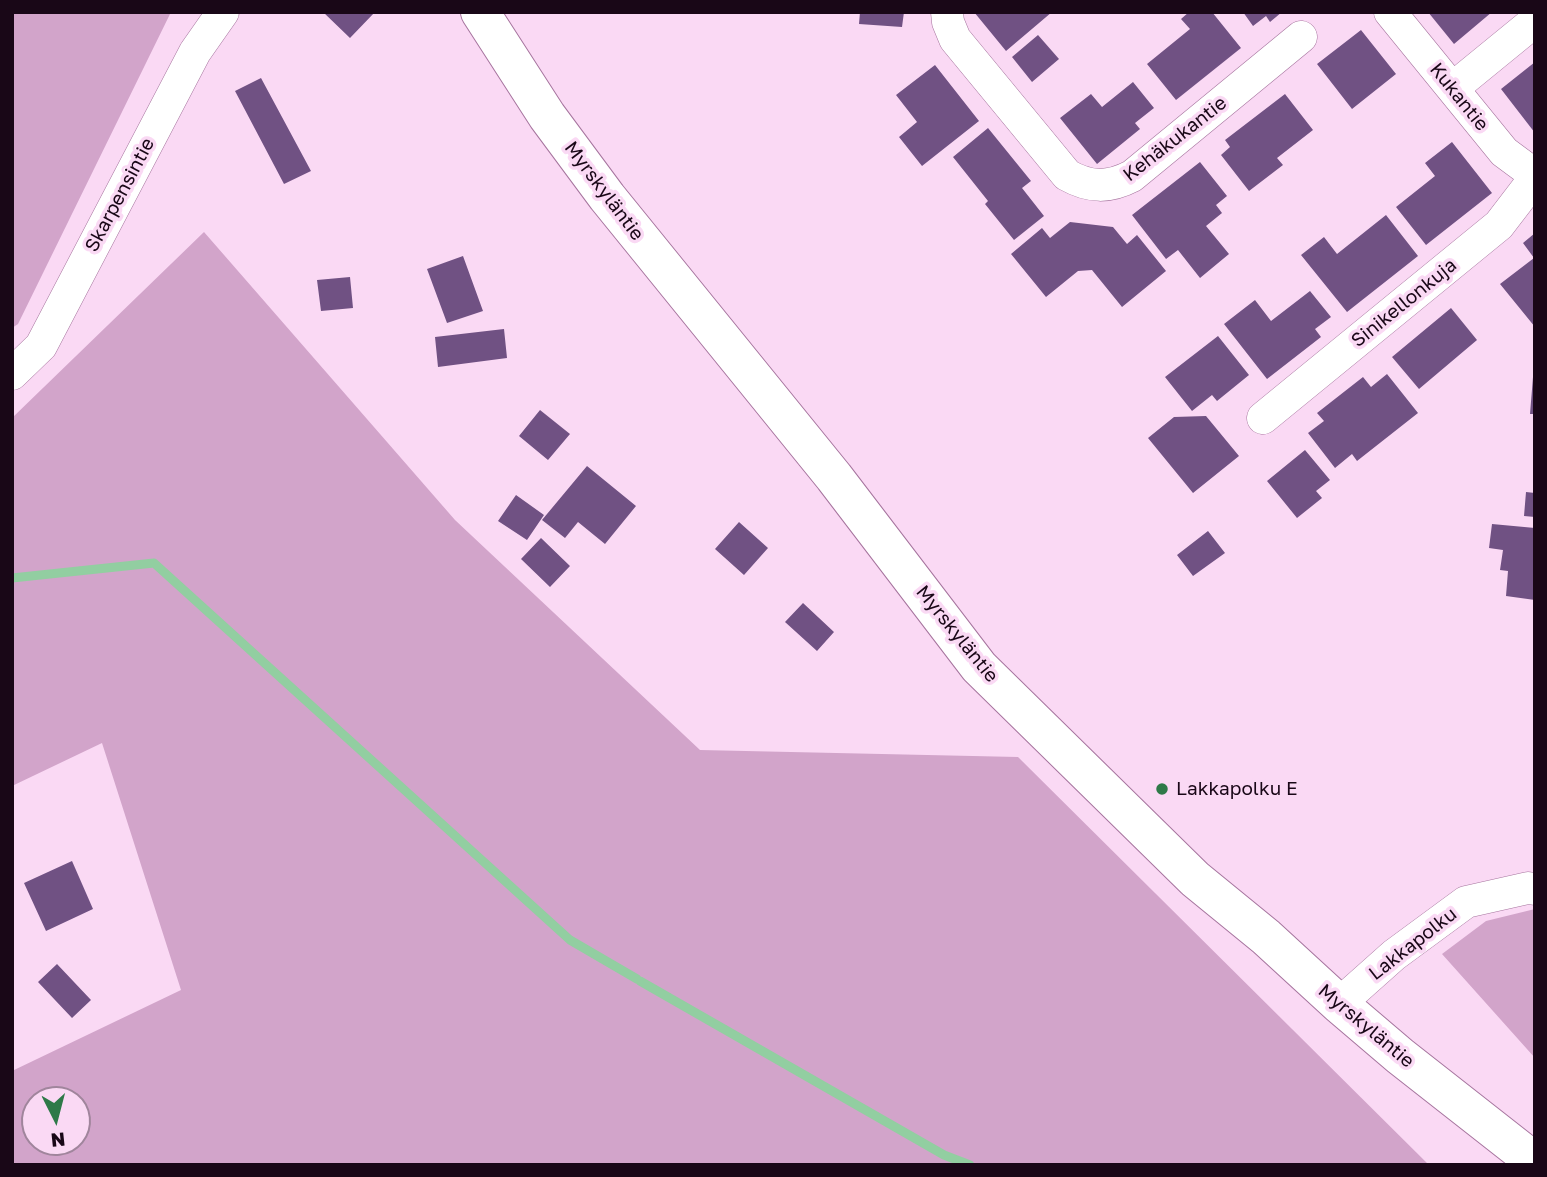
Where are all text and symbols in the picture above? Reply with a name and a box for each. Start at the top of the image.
street label: Kukantie [1425,58,1493,136]
street label: Kehäkukantie [1119,92,1231,186]
street label: Skarpensintie [80,134,160,256]
street label: Myrskyläntie [559,137,649,245]
street label: Sinikellonkuja [1347,254,1461,352]
street label: Myrskyläntie [911,581,1003,687]
place label: Lakkapolku E [1176,778,1298,800]
marker: Lakkapolku E [1154,781,1170,797]
street label: Lakkapolku [1365,903,1461,985]
street label: Myrskyläntie [1313,979,1419,1073]
north arrow [21,1086,91,1156]
text: N [50,1128,66,1153]

